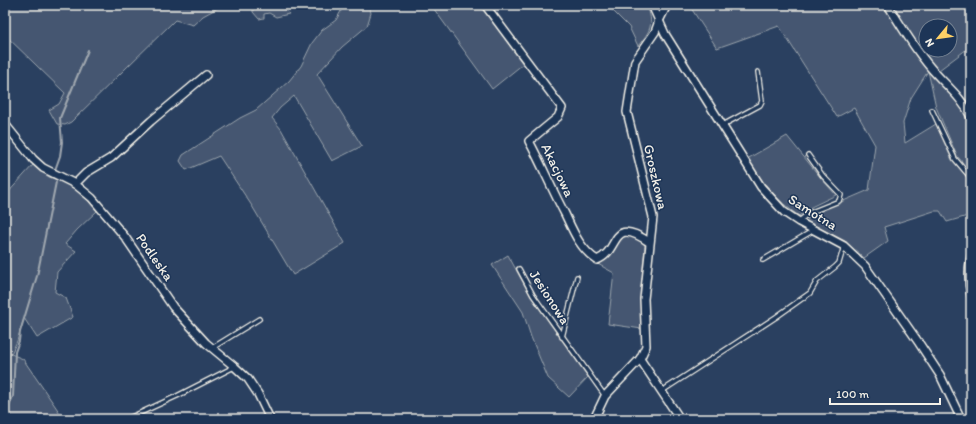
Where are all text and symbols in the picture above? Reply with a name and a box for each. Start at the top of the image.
north arrow [918,18,958,58]
text: N [922,36,937,49]
street label: Akacjowa [537,141,578,200]
street label: Groszkowa [640,143,671,212]
street label: Samotna [785,191,841,234]
street label: Podleska [132,230,177,285]
street label: Jesionowa [526,267,574,328]
scale bar [830,380,940,406]
text: 100 m [836,387,869,401]

